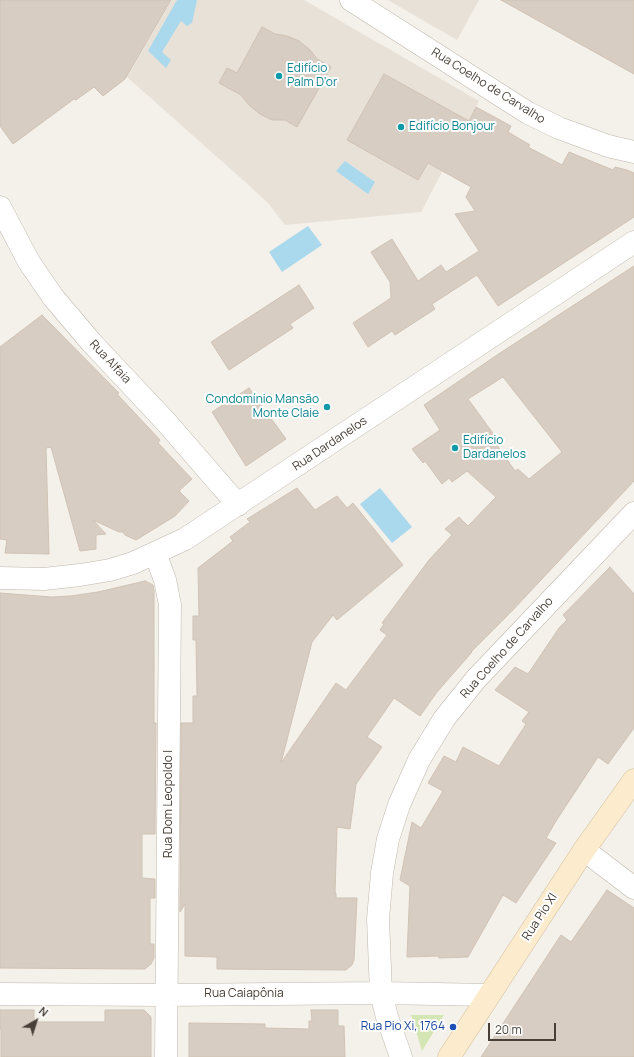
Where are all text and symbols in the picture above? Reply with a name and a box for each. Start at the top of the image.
street label: Rua Coelho de Carvalho [428,45,548,127]
place label: Edifício Palm D'or [287,62,337,90]
marker: Edifício Palm D'or [274,71,284,81]
place label: Edifício Bonjour [409,120,495,134]
marker: Edifício Bonjour [396,122,406,132]
street label: Rua Alfaia [86,337,134,387]
place label: Condomínio Mansão Monte Claie [206,393,319,421]
marker: Condomínio Mansão Monte Claie [322,402,332,412]
street label: Rua Dardanelos [290,414,370,474]
place label: Edifício Dardanelos [463,434,526,462]
marker: Edifício Dardanelos [450,443,460,453]
street label: Rua Coelho de Carvalho [458,594,556,702]
street label: Rua Dom Leopoldo I [162,750,176,858]
street label: Rua Pio XI [519,891,561,943]
street label: Rua Caiapônia [204,987,284,1001]
north arrow [16,1001,56,1041]
text: N [36,1003,52,1020]
scale bar [490,1015,558,1041]
place label: Rua Pio Xi, 1764 [361,1020,445,1034]
text: 20 m [495,1021,522,1038]
marker: Rua Pio Xi, 1764 [448,1022,458,1032]

